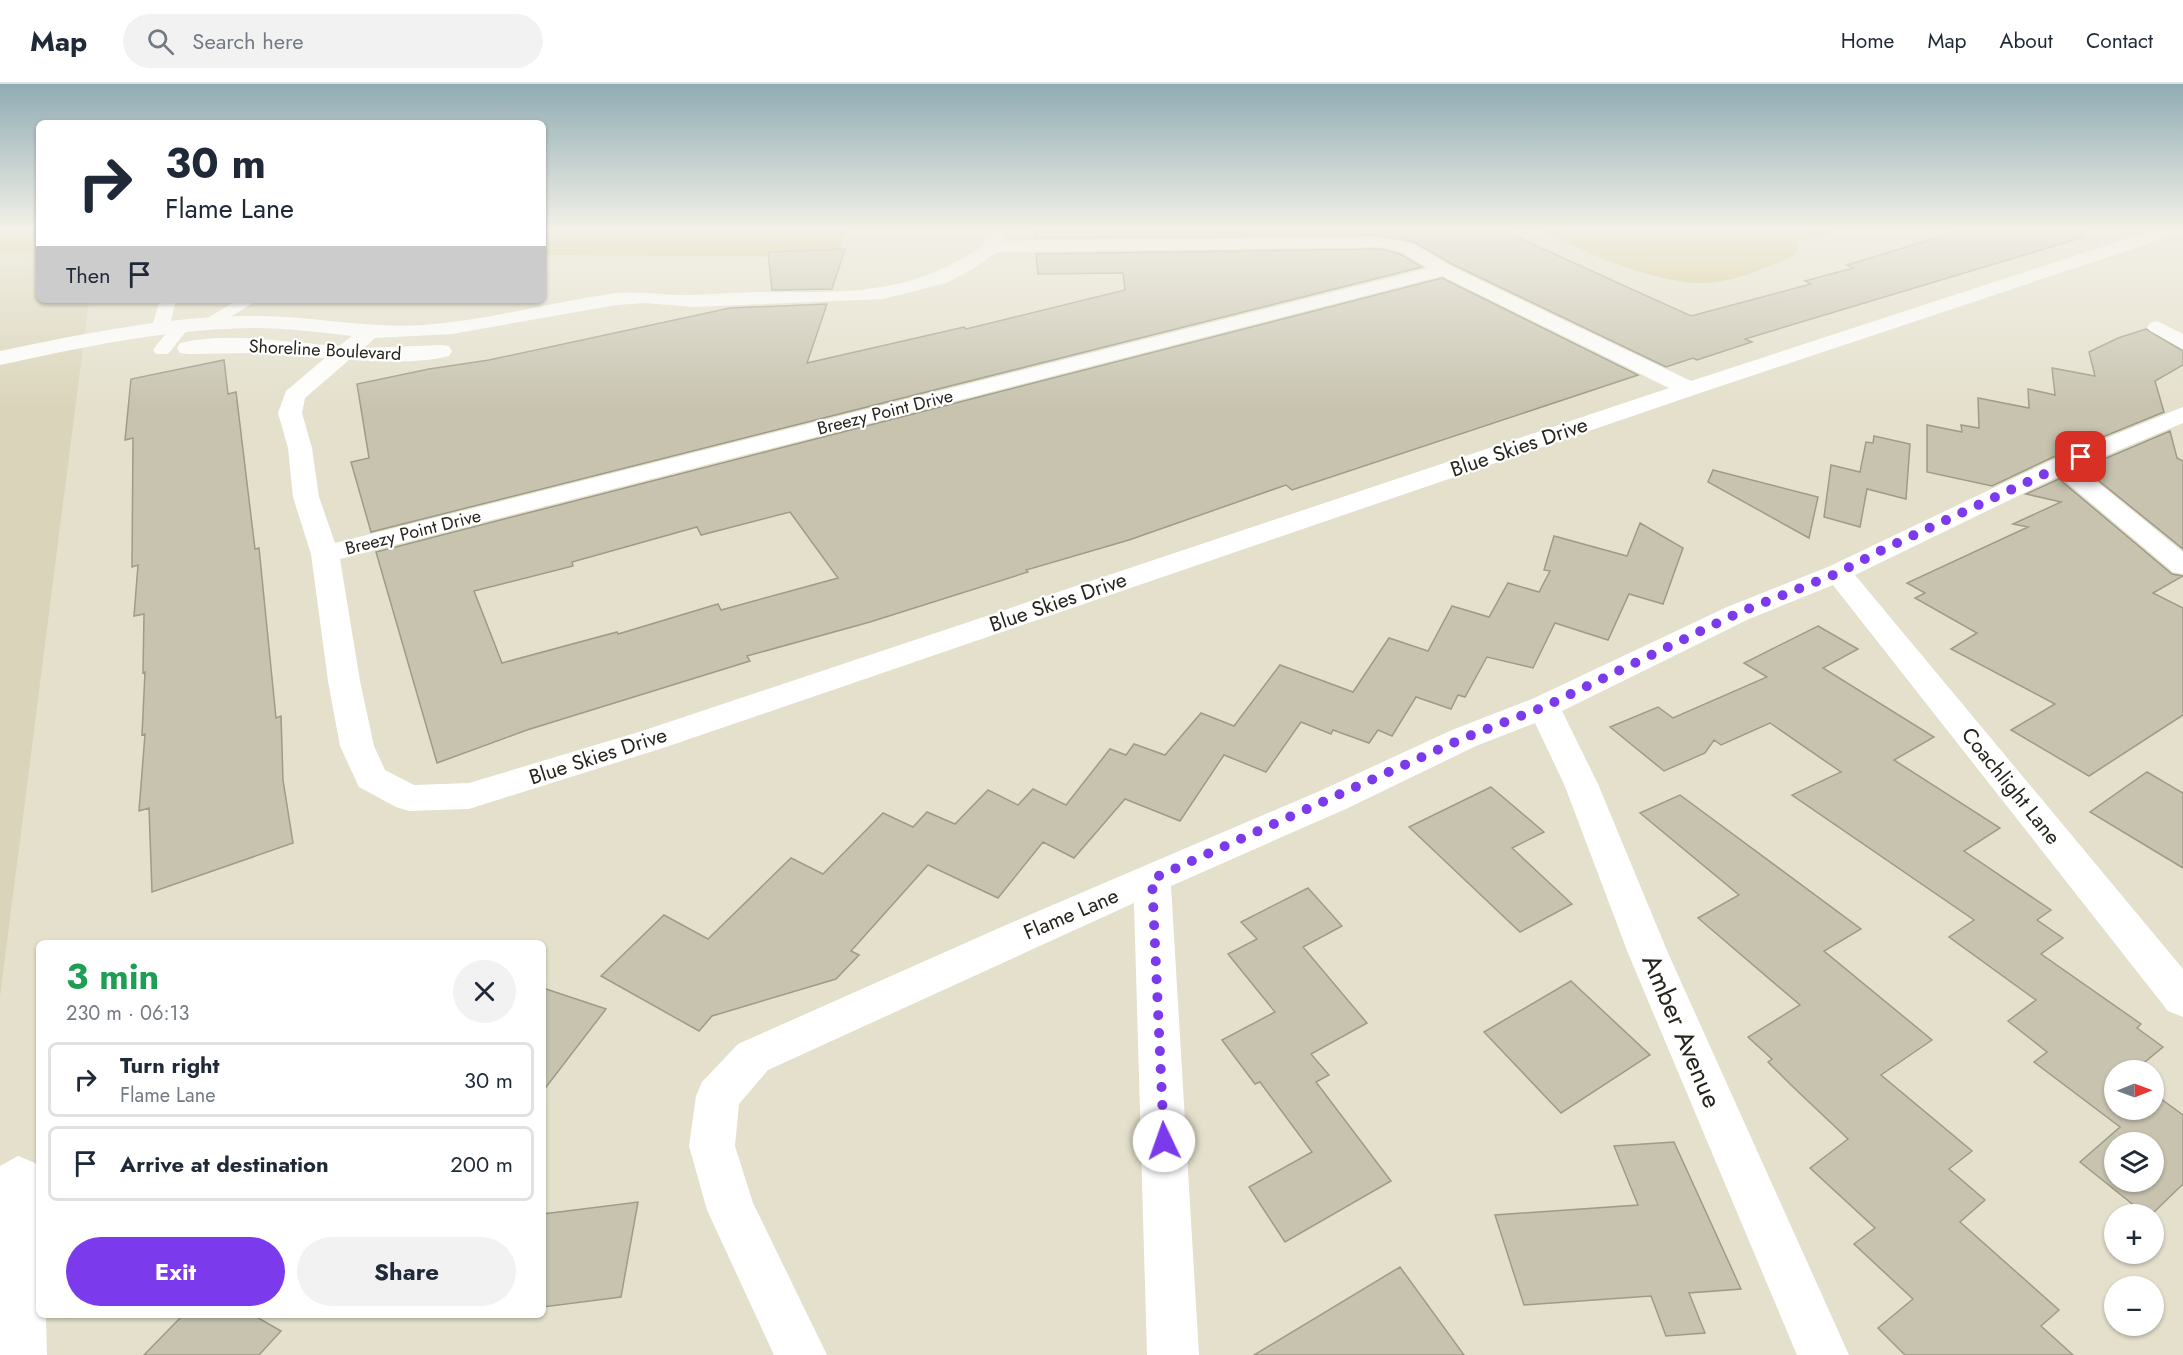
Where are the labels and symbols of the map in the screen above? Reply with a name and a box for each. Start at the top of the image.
street label: Shoreline Boulevard [248,333,402,367]
street label: Breezy Point Drive [814,383,956,441]
street label: Blue Skies Drive [1446,409,1592,484]
pin [2055,431,2106,482]
street label: Breezy Point Drive [342,503,484,561]
street label: Blue Skies Drive [985,564,1131,639]
street label: Blue Skies Drive [525,720,671,792]
street label: Coachlight Lane [1954,721,2068,851]
street label: Flame Lane [1019,881,1123,947]
street label: Amber Avenue [1633,948,1731,1114]
north arrow [2104,1060,2164,1120]
position arrow [1132,1109,1196,1173]

